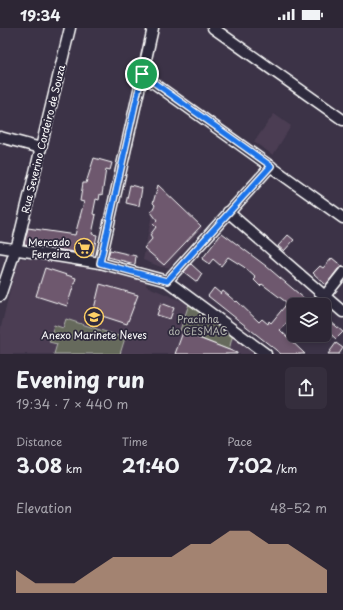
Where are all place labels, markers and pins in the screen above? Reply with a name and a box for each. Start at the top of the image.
pin [125,57,159,91]
place label: Mercado Ferreira [28,234,71,261]
supermarket icon: Mercado Ferreira [73,237,95,259]
school or university icon: Anexo Marinete Neves [83,306,105,328]
place label: Anexo Marinete Neves [41,327,147,342]

